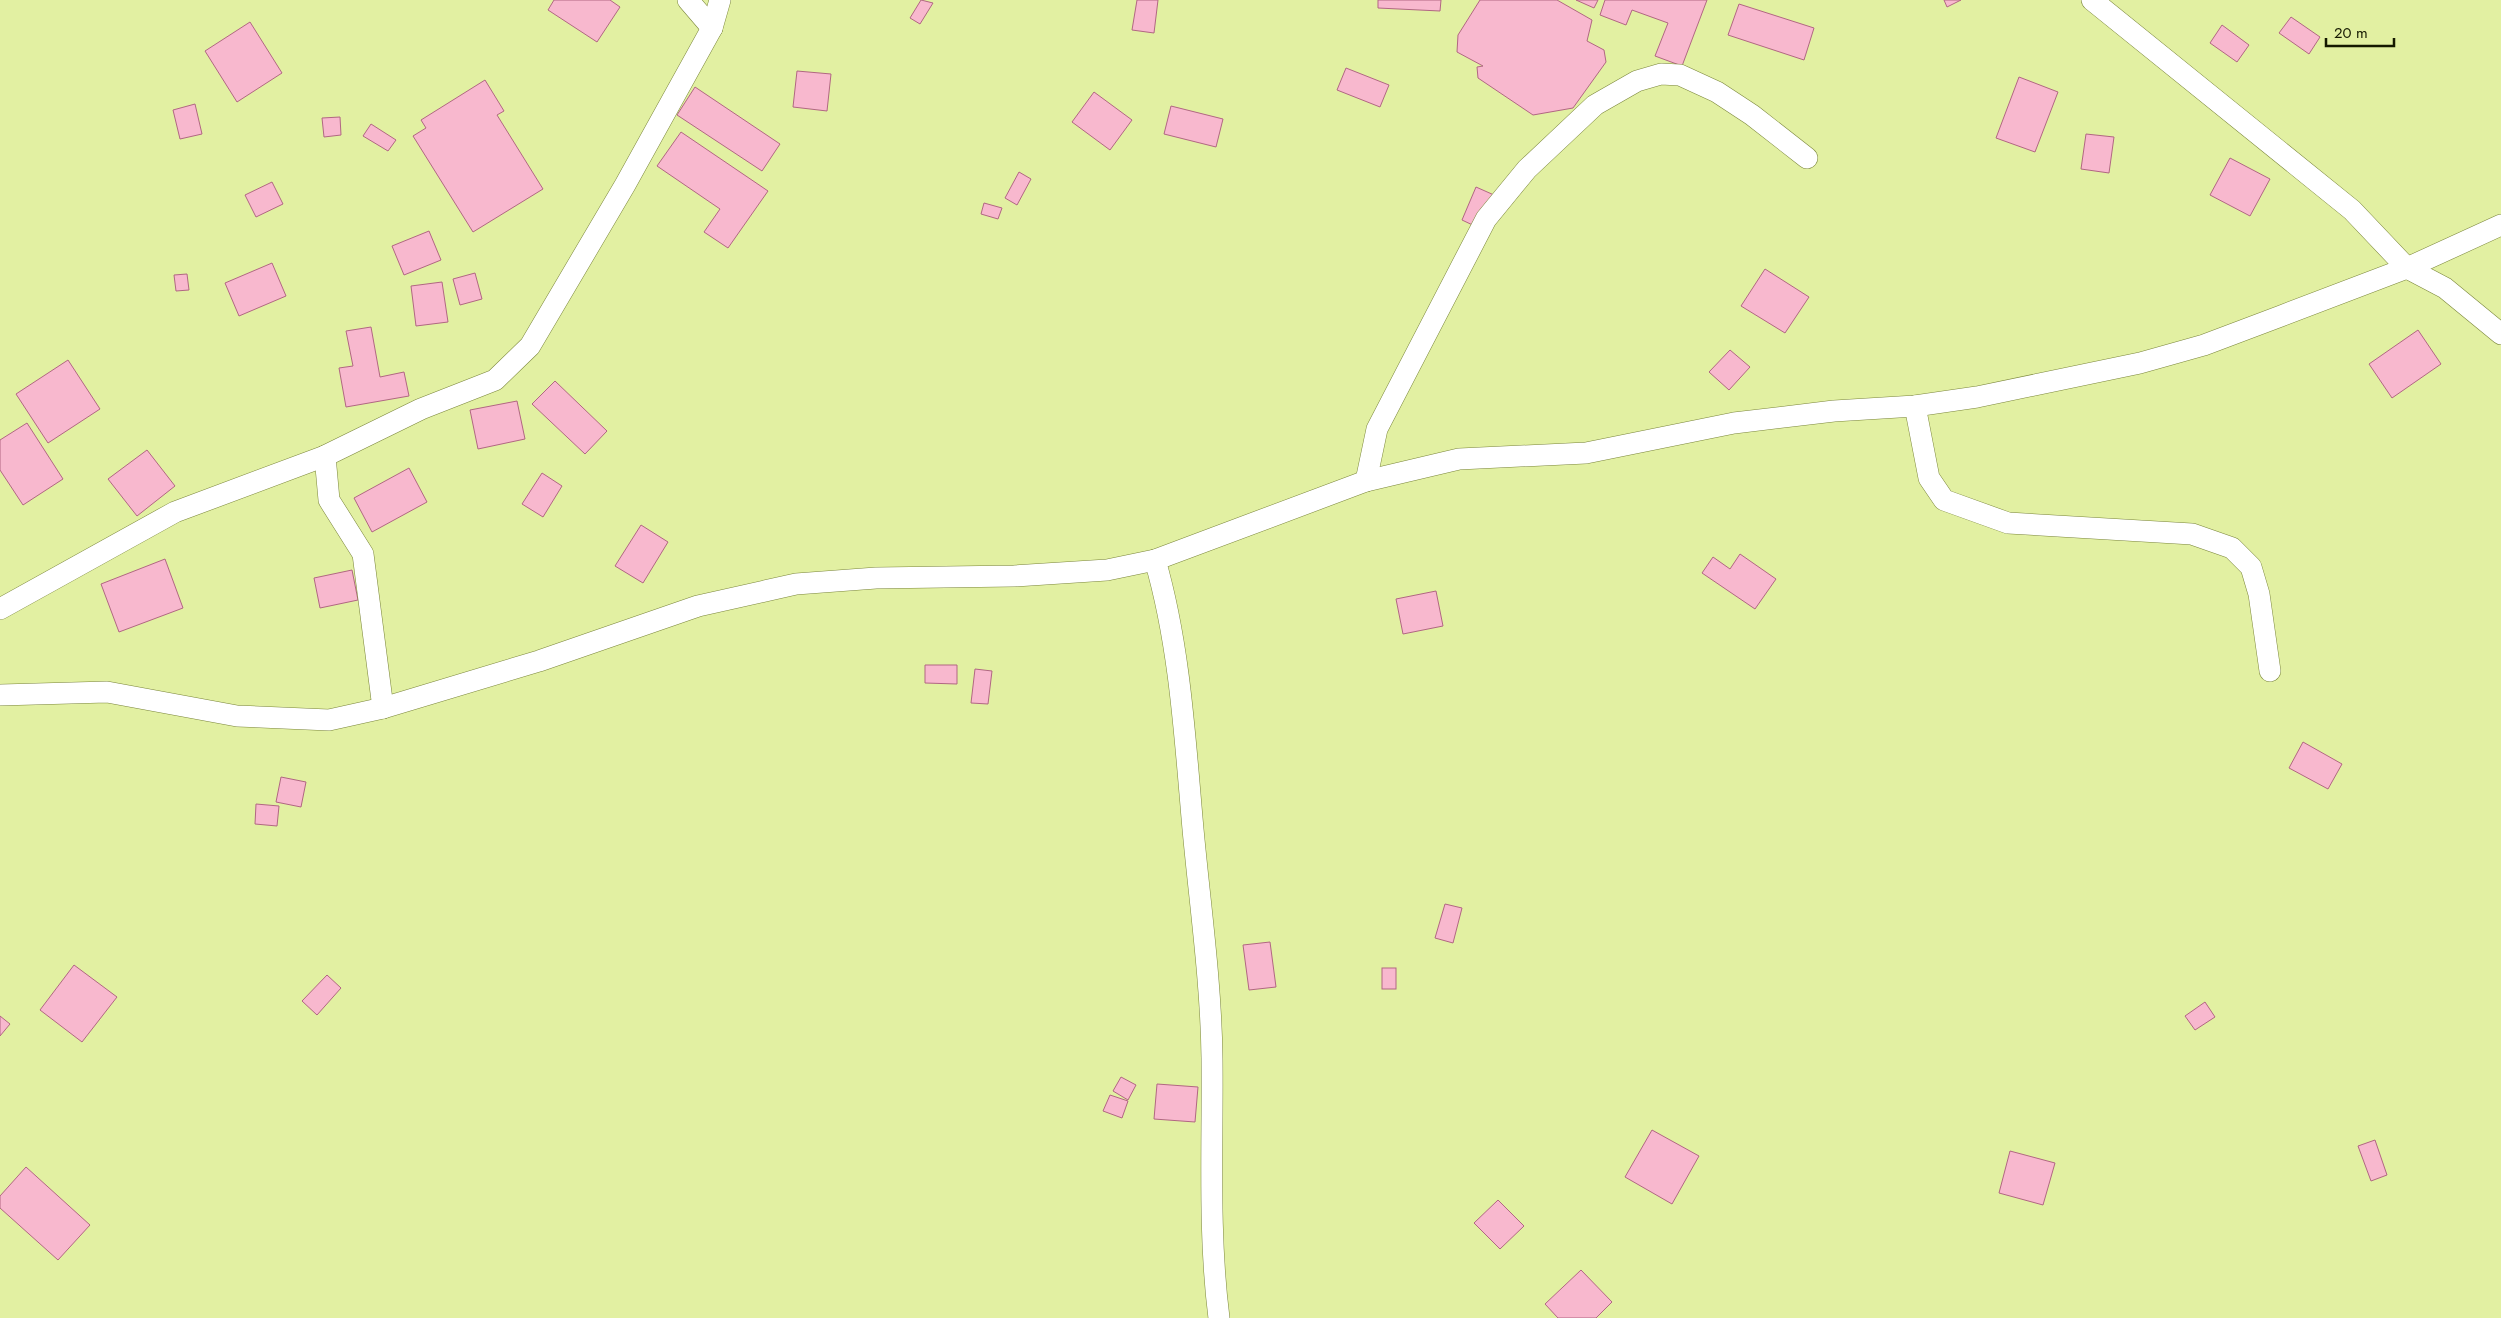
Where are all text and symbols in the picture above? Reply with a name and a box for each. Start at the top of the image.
scale bar [2326,15,2394,47]
text: 20 m [2334,22,2368,44]

